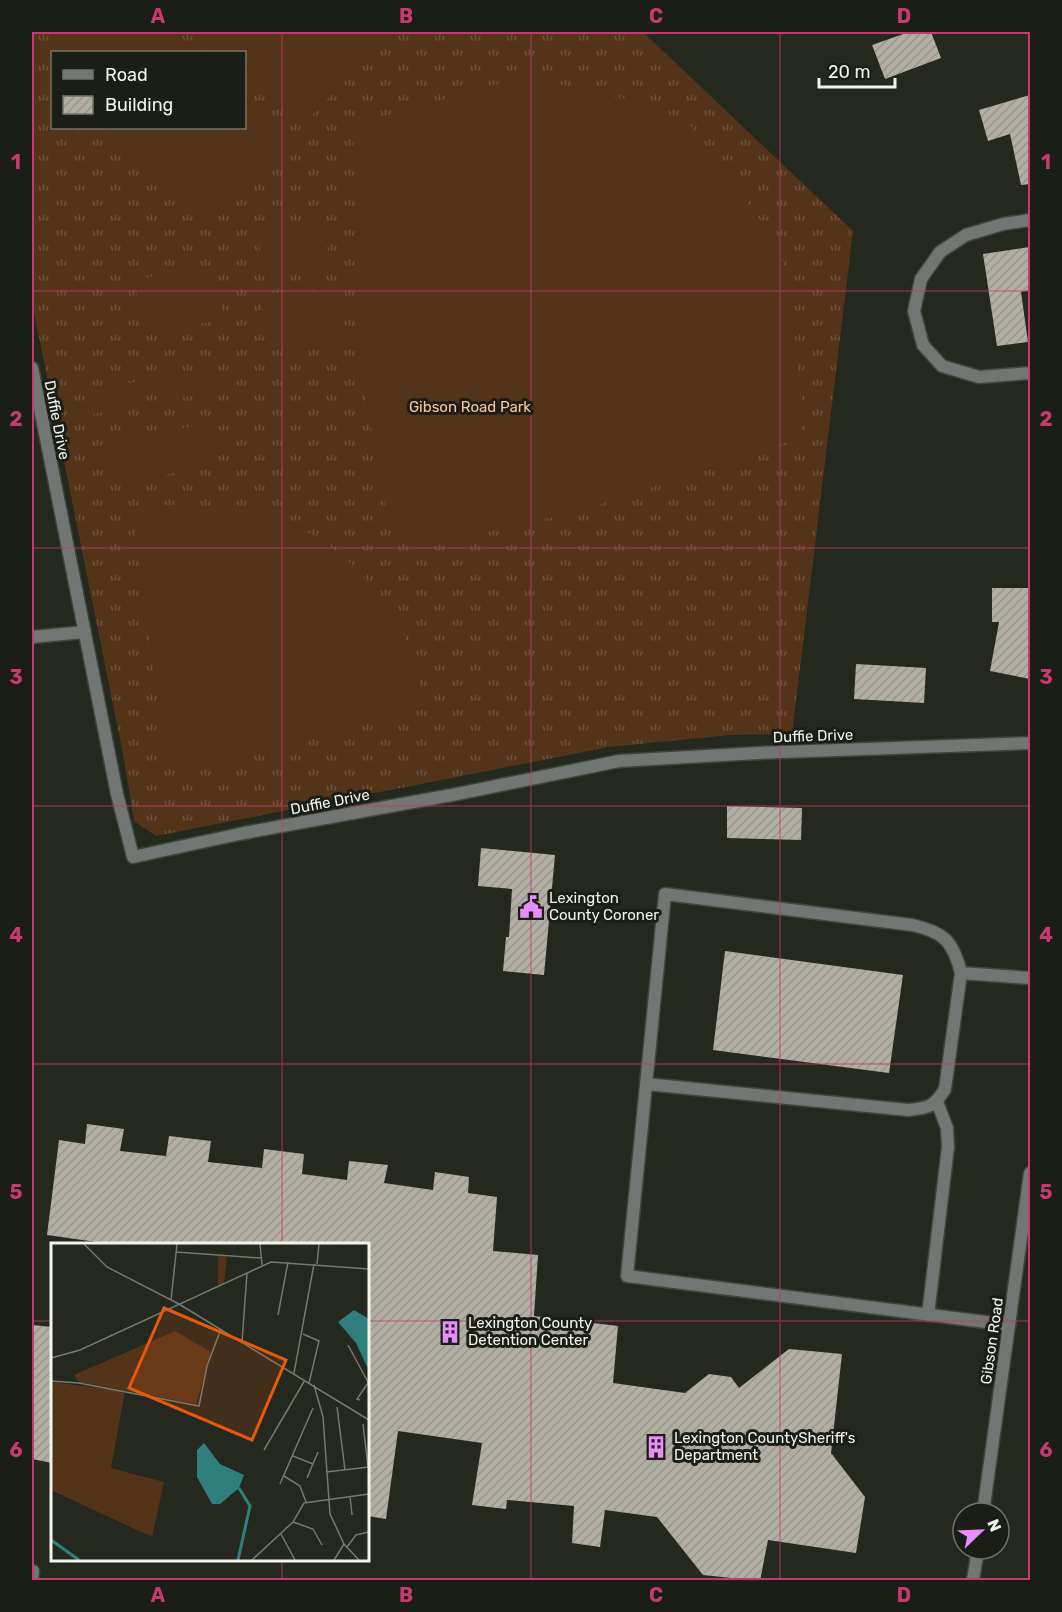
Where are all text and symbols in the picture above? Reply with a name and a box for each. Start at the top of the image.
text: A [151,4,166,28]
text: B [399,4,413,28]
text: C [649,4,663,28]
text: D [897,4,911,28]
legend [51,51,246,129]
scale bar [819,51,896,89]
text: 20 m [828,61,870,83]
text: Road [105,64,148,86]
text: Building [105,94,173,116]
text: 1 [11,150,21,174]
text: 1 [1041,150,1051,174]
street label: Duffie Drive [40,379,74,461]
park label: Gibson Road Park [409,398,531,416]
text: 2 [10,407,23,431]
text: 2 [1040,407,1053,431]
text: 3 [9,665,23,689]
text: 3 [1039,665,1053,689]
street label: Duffie Drive [773,726,853,746]
street label: Duffie Drive [289,785,371,819]
place label: Lexington County Coroner [549,889,659,924]
public building icon: Lexington County Coroner [518,894,544,920]
text: 4 [9,923,23,947]
text: 4 [1039,923,1053,947]
text: 5 [10,1180,23,1204]
text: 5 [1040,1180,1053,1204]
inset map [51,1243,369,1561]
street label: Gibson Road [977,1297,1007,1385]
place label: Lexington County Detention Center [468,1314,592,1349]
building icon: Lexington County Detention Center [437,1319,463,1345]
place label: Lexington CountySheriff's Department [674,1429,856,1464]
building icon: Lexington CountySheriff's Department [643,1434,669,1460]
text: 6 [9,1438,23,1462]
text: 6 [1039,1438,1053,1462]
north arrow [951,1501,1011,1561]
text: N [983,1516,1005,1534]
text: A [151,1583,166,1607]
text: B [399,1583,413,1607]
text: C [649,1583,663,1607]
text: D [897,1583,911,1607]

